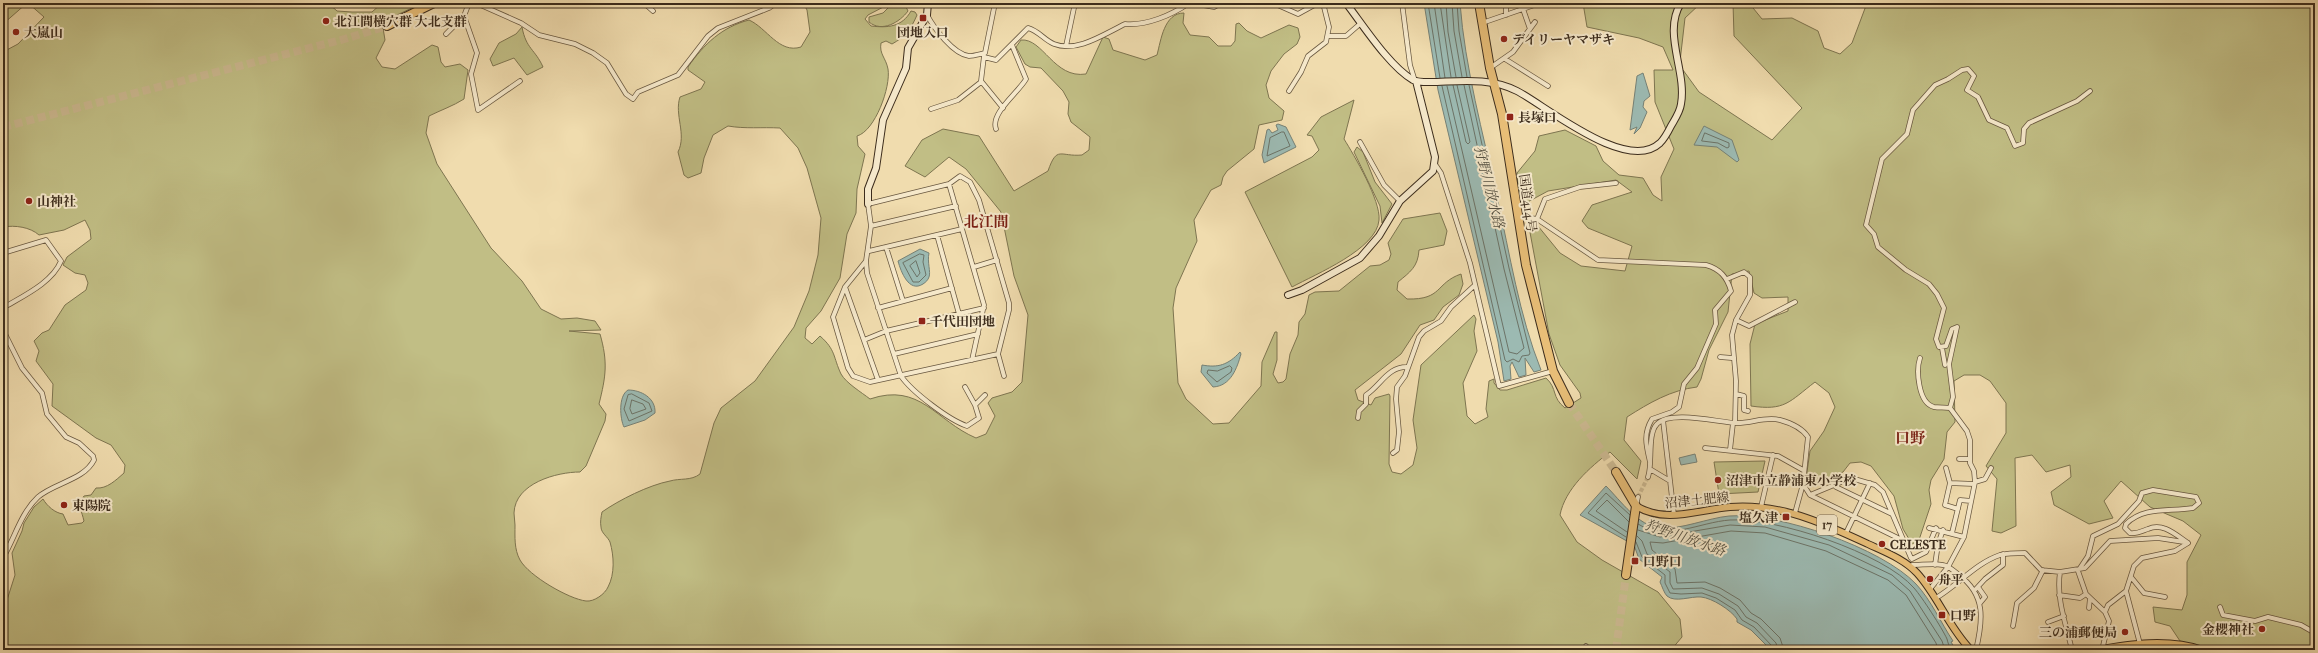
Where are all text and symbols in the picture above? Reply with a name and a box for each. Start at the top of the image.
marker: 団地入口 [918,13,928,23]
place label: 北江間横穴群 大北支群 [334,14,467,29]
marker: 北江間横穴群 大北支群 [321,16,331,26]
place label: 大嵐山 [24,25,63,40]
place label: 団地入口 [897,25,949,40]
marker: 大嵐山 [11,27,21,37]
place label: デイリーヤマザキ [1512,32,1615,47]
marker: デイリーヤマザキ [1499,34,1509,44]
place label: 長塚口 [1518,110,1557,125]
marker: 長塚口 [1505,112,1515,122]
water label: 狩野川放水路 [1471,144,1508,231]
street label: 国道414号 [1516,173,1540,233]
place label: 山神社 [37,194,76,209]
marker: 山神社 [24,196,34,206]
district label: 北江間 [963,213,1009,231]
place label: 千代田団地 [930,314,995,329]
marker: 千代田団地 [917,316,927,326]
district label: 口野 [1895,429,1926,447]
place label: 沼津市立静浦東小学校 [1726,473,1857,488]
marker: 沼津市立静浦東小学校 [1713,475,1723,485]
street label: 沼津土肥線 [1664,489,1730,511]
place label: 東陽院 [72,498,111,513]
marker: 東陽院 [59,500,69,510]
place label: 塩久津 [1739,510,1779,525]
marker: 塩久津 [1781,512,1791,522]
road number: 17 [1817,515,1837,535]
water label: 狩野川放水路 [1643,516,1728,560]
place label: CELESTE [1890,537,1946,552]
marker: CELESTE [1877,539,1887,549]
place label: 口野口 [1643,554,1682,569]
marker: 口野口 [1630,556,1640,566]
place label: 舟平 [1938,572,1964,587]
marker: 舟平 [1925,574,1935,584]
place label: 口野 [1950,608,1976,623]
marker: 口野 [1937,610,1947,620]
place label: 金櫻神社 [2202,622,2254,637]
marker: 金櫻神社 [2257,624,2267,634]
place label: 三の浦郵便局 [2039,625,2117,640]
marker: 三の浦郵便局 [2120,627,2130,637]

